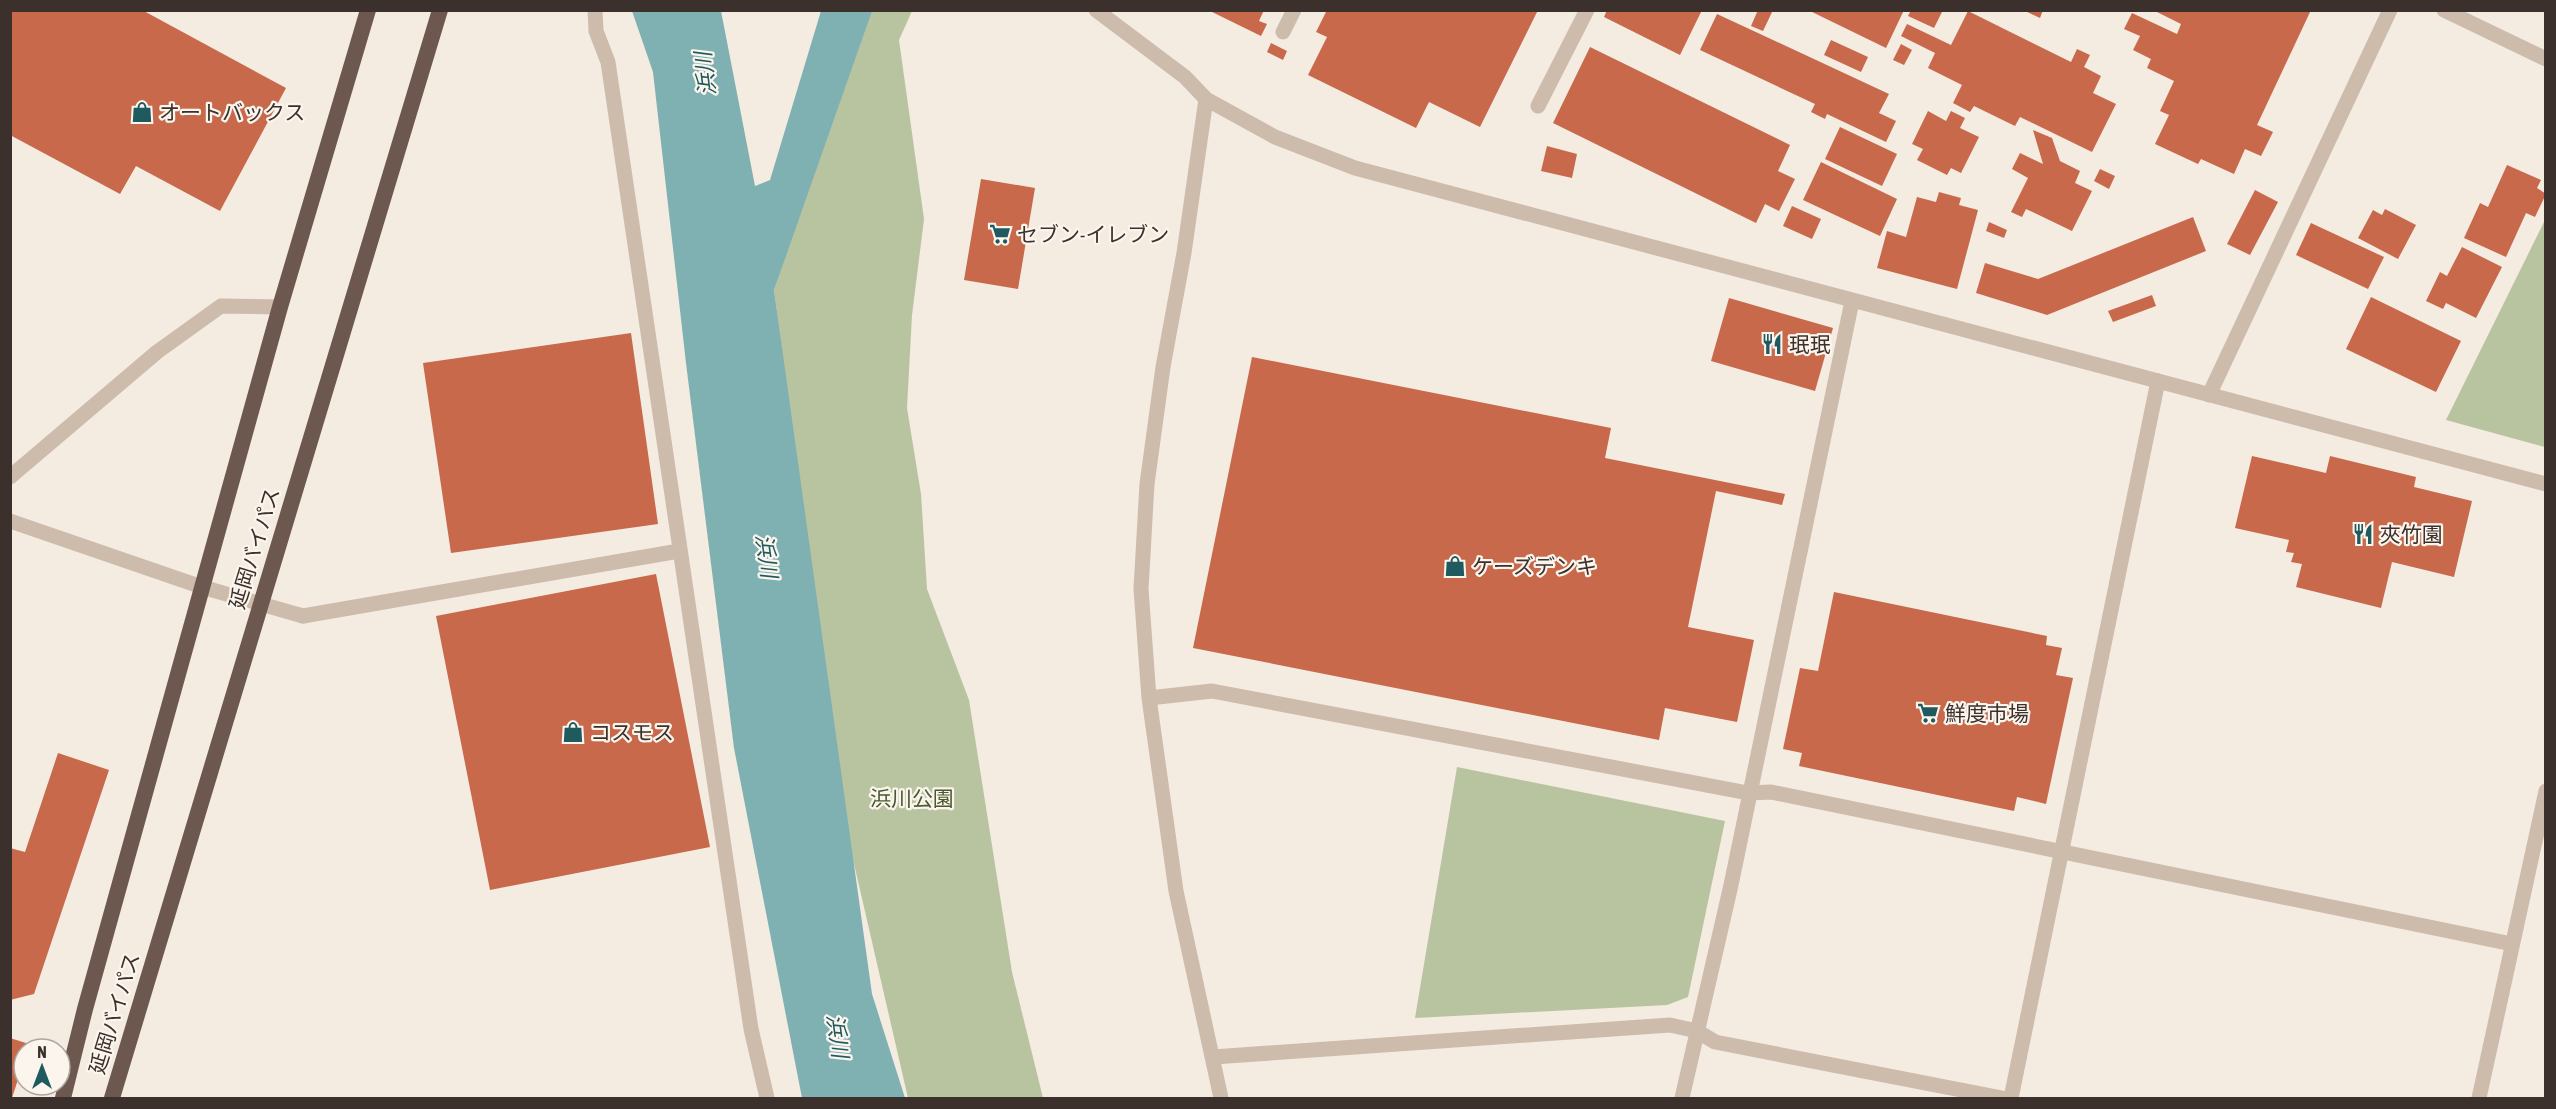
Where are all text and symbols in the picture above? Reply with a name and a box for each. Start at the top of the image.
water label: 浜川 [689,49,721,97]
shop icon: オートバックス [130,100,154,124]
place label: オートバックス [159,100,305,124]
supermarket icon: セブン-イレブン [988,222,1012,246]
place label: セブン-イレブン [1017,222,1169,246]
restaurant icon: 珉珉 [1760,332,1784,356]
place label: 珉珉 [1789,332,1831,356]
street label: 延岡バイパス [224,484,284,612]
restaurant icon: 夾竹園 [2351,522,2375,546]
place label: 夾竹園 [2380,522,2443,546]
water label: 浜川 [751,532,783,582]
shop icon: ケーズデンキ [1443,554,1467,578]
place label: ケーズデンキ [1472,554,1597,578]
supermarket icon: 鮮度市場 [1916,701,1940,725]
place label: 鮮度市場 [1945,701,2029,725]
shop icon: コスモス [561,720,585,744]
place label: コスモス [590,720,674,744]
park label: 浜川公園 [870,786,954,810]
street label: 延岡バイパス [84,949,144,1077]
water label: 浜川 [822,1012,854,1062]
north arrow [12,1037,72,1097]
text: N [37,1043,47,1061]

